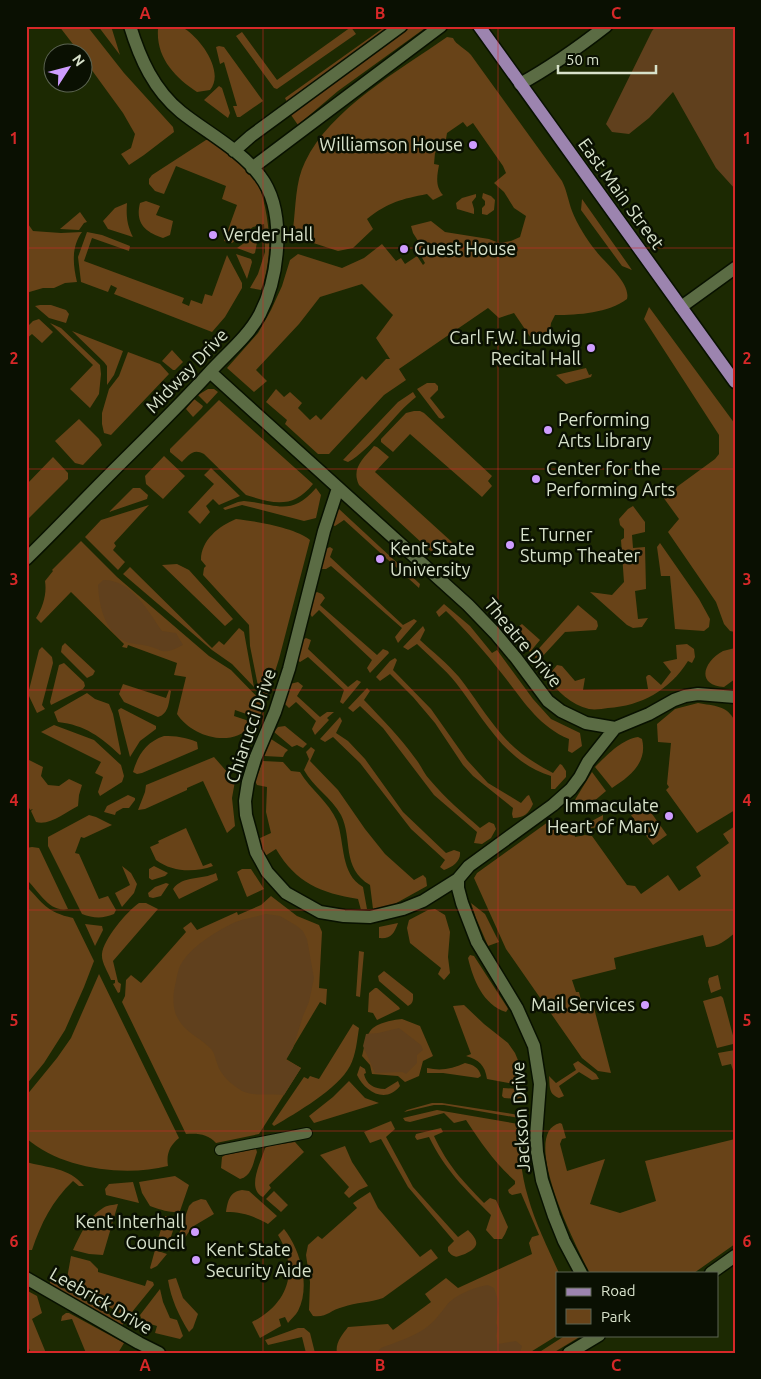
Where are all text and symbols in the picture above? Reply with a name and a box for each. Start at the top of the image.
text: A [139,4,151,22]
text: B [375,4,385,22]
text: C [611,4,621,22]
north arrow [42,42,92,92]
scale bar [558,42,656,74]
text: N [69,51,88,69]
text: 50 m [566,51,599,68]
text: 1 [9,129,19,147]
text: 1 [742,129,752,147]
place label: Williamson House [319,134,463,154]
street label: East Main Street [575,134,669,253]
marker: Williamson House [467,139,479,151]
place label: Verder Hall [223,224,313,244]
marker: Verder Hall [207,229,219,241]
place label: Guest House [414,238,516,258]
marker: Guest House [398,243,410,255]
street label: Midway Drive [141,324,231,416]
place label: Carl F.W. Ludwig Recital Hall [449,327,581,368]
marker: Carl F.W. Ludwig Recital Hall [585,342,597,354]
text: 2 [9,349,19,367]
text: 2 [742,349,752,367]
place label: Performing Arts Library [558,409,652,450]
marker: Performing Arts Library [542,424,554,436]
place label: Center for the Performing Arts [546,458,676,499]
marker: Center for the Performing Arts [530,473,542,485]
place label: E. Turner Stump Theater [520,524,640,565]
place label: Kent State University [390,538,475,579]
marker: E. Turner Stump Theater [504,539,516,551]
marker: Kent State University [374,553,386,565]
text: 3 [9,570,19,588]
text: 3 [742,570,752,588]
street label: Theatre Drive [481,594,567,691]
street label: Chiarucci Drive [221,666,279,786]
text: 4 [9,791,19,809]
text: 4 [742,791,752,809]
place label: Immaculate Heart of Mary [547,795,659,836]
marker: Immaculate Heart of Mary [663,810,675,822]
place label: Mail Services [531,994,635,1014]
marker: Mail Services [639,999,651,1011]
text: 5 [9,1011,19,1029]
text: 5 [742,1011,752,1029]
street label: Jackson Drive [507,1061,533,1173]
place label: Kent Interhall Council [75,1211,185,1252]
marker: Kent Interhall Council [189,1226,201,1238]
text: 6 [9,1232,19,1250]
text: 6 [742,1232,752,1250]
place label: Kent State Security Aide [206,1239,312,1280]
marker: Kent State Security Aide [190,1254,202,1266]
street label: Leebrick Drive [47,1263,156,1338]
legend [556,1272,718,1336]
text: Road [601,1282,636,1299]
text: Park [601,1308,631,1325]
text: A [139,1356,151,1374]
text: B [375,1356,385,1374]
text: C [611,1356,621,1374]

